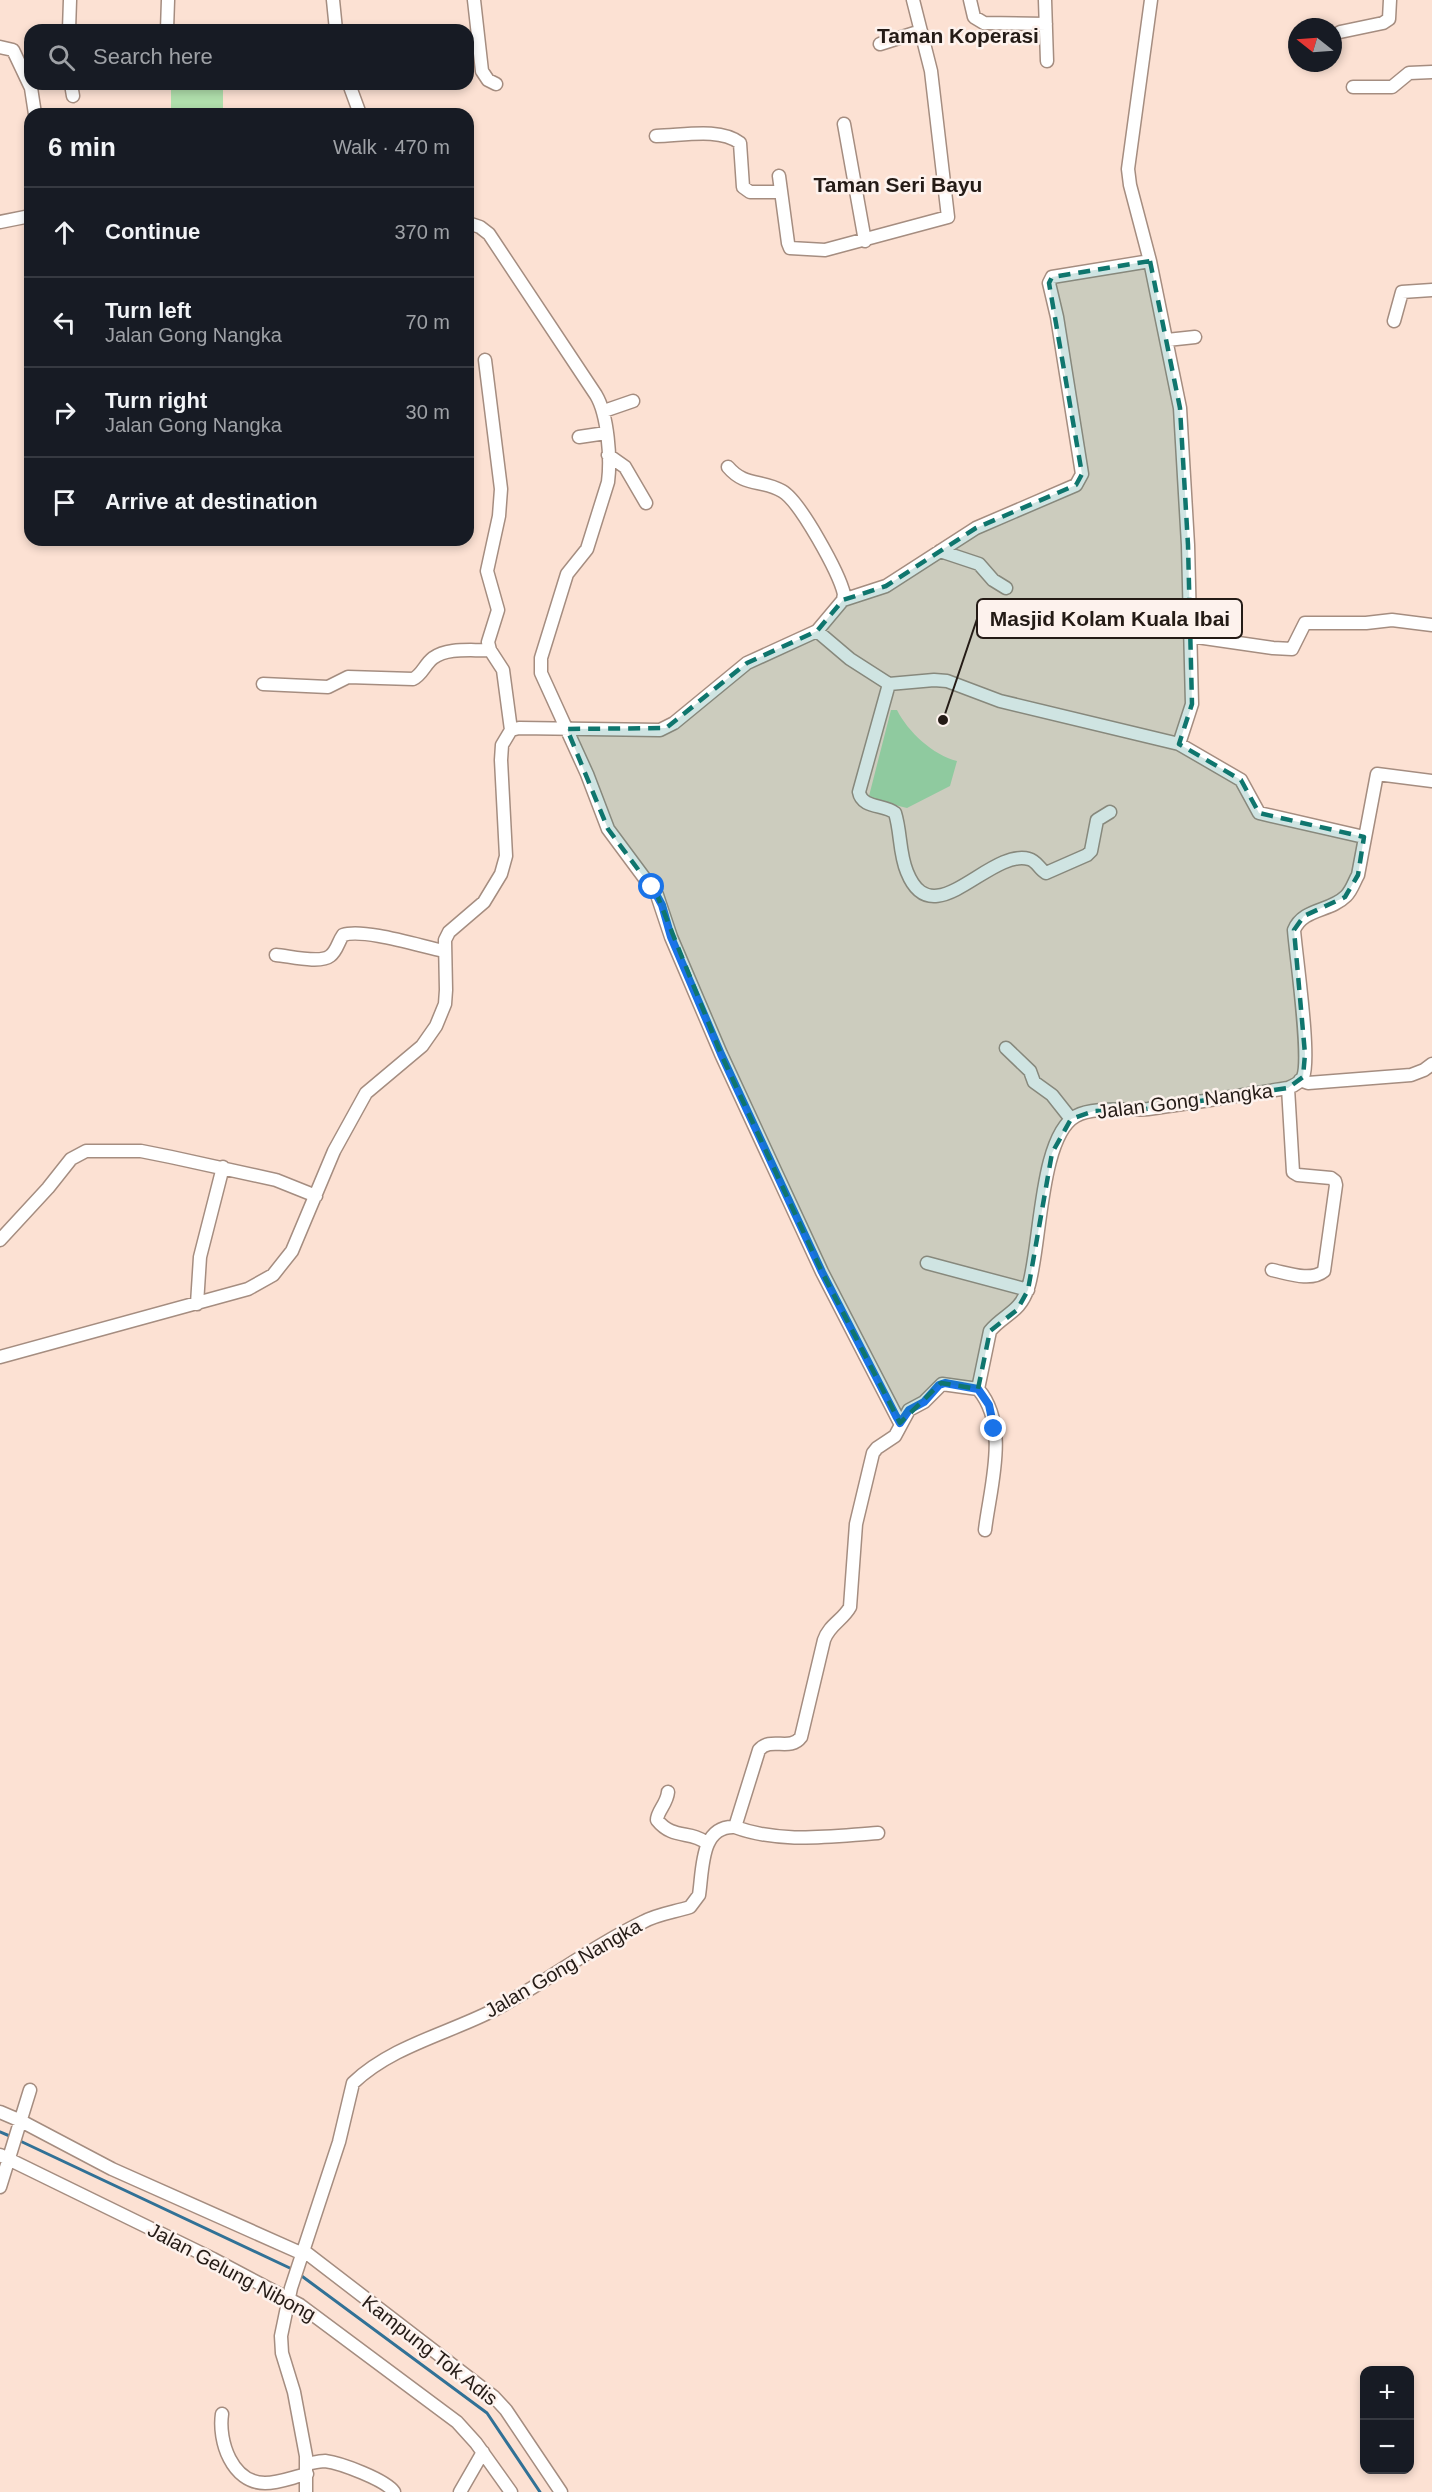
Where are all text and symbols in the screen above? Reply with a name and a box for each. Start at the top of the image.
north arrow [1288,18,1342,72]
search box [24,24,474,90]
district label: Taman Koperasi [877,24,1039,47]
icon: search [45,41,78,74]
text: Search here [93,44,213,69]
text: 6 min [48,132,116,162]
text: Walk · 470 m [333,136,450,158]
district label: Taman Seri Bayu [814,173,982,196]
icon: ahead [48,216,81,249]
text: Continue [105,219,200,244]
text: 370 m [394,221,450,243]
text: Turn left [105,298,191,323]
icon: left [48,306,81,339]
text: 70 m [406,311,450,333]
text: Jalan Gong Nangka [105,324,282,346]
text: Turn right [105,388,207,413]
icon: right [48,396,81,429]
text: 30 m [406,401,450,423]
text: Jalan Gong Nangka [105,414,282,436]
icon: arrive [48,486,81,519]
text: Arrive at destination [105,489,318,514]
callout: Masjid Kolam Kuala Ibai [977,599,1242,638]
text: Masjid Kolam Kuala Ibai [990,607,1230,630]
route start [638,873,664,899]
street label: Jalan Gong Nangka [1096,1079,1275,1123]
route end [980,1415,1006,1441]
street label: Jalan Gong Nangka [481,1914,646,2022]
street label: Jalan Gelung Nibong [144,2218,320,2326]
street label: Kampung Tok Adis [358,2290,502,2410]
map controls [1360,2366,1414,2474]
button: + [1360,2366,1414,2420]
button: − [1360,2420,1414,2474]

